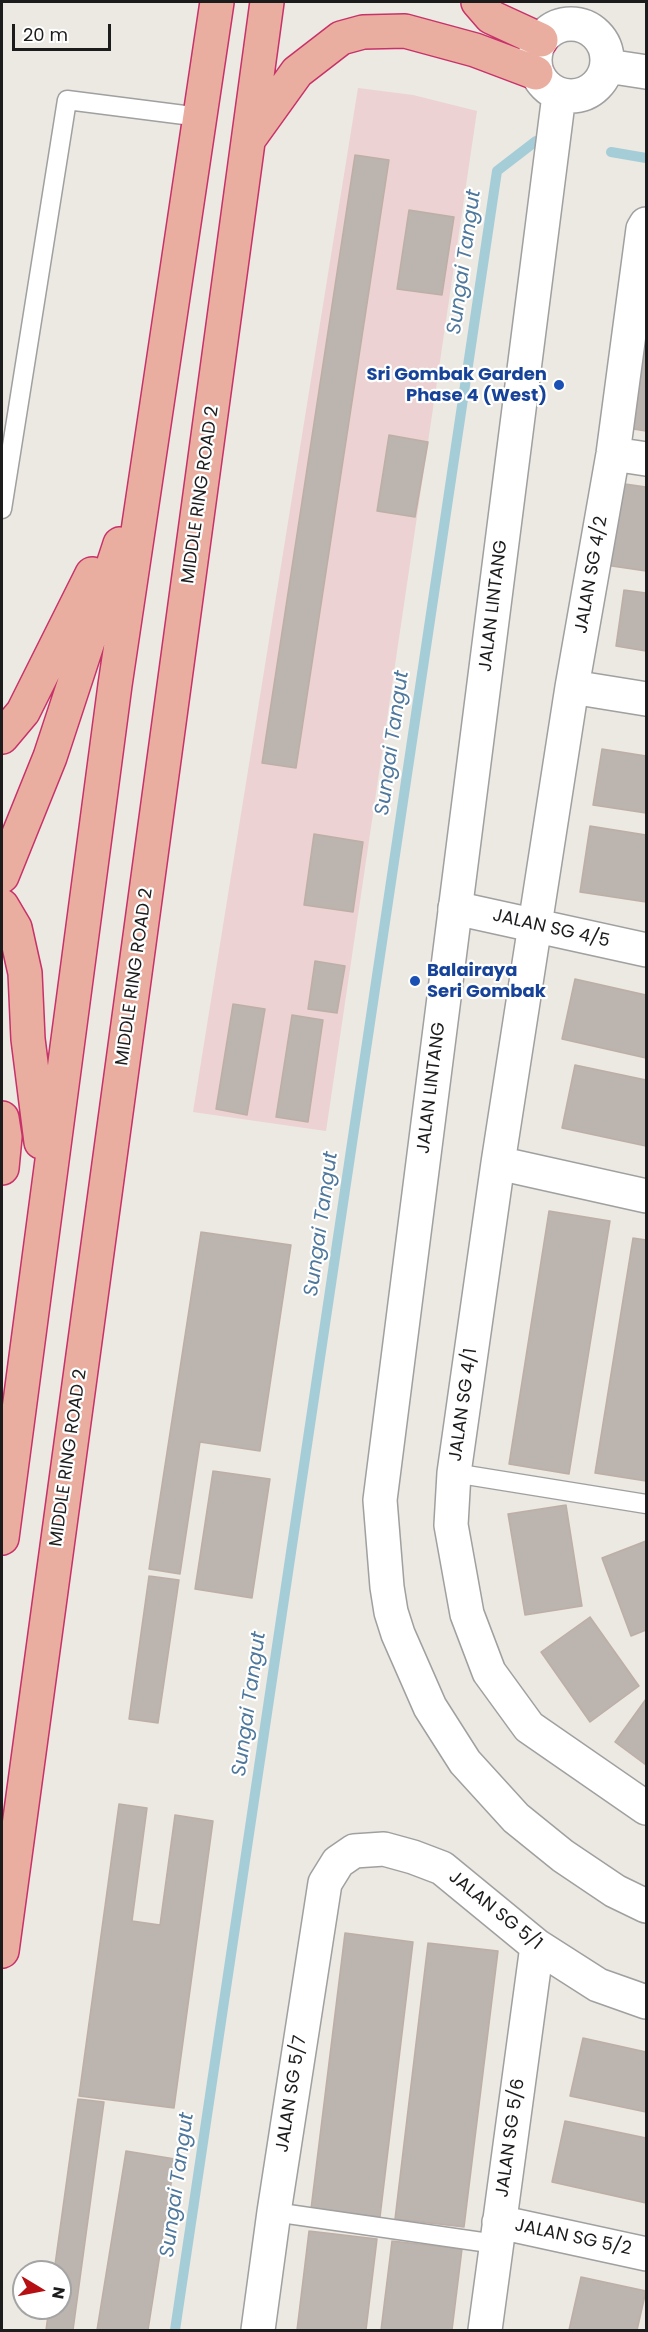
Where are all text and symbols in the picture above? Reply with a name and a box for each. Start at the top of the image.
scale bar [15,12,114,50]
text: 20 m [23,22,68,47]
water label: Sungai Tangut [443,188,487,336]
place label: Sri Gombak Garden Phase 4 (West) [366,364,547,406]
marker: Sri Gombak Garden Phase 4 (West) [552,378,566,392]
street label: MIDDLE RING ROAD 2 [178,405,224,585]
street label: JALAN SG 4/2 [571,515,613,635]
street label: JALAN LINTANG [475,539,513,673]
water label: Sungai Tangut [371,669,415,817]
street label: MIDDLE RING ROAD 2 [112,887,158,1067]
street label: JALAN SG 4/5 [490,905,612,953]
place label: Balairaya Seri Gombak [427,960,546,1002]
marker: Balairaya Seri Gombak [408,974,422,988]
street label: JALAN LINTANG [413,1021,451,1155]
water label: Sungai Tangut [300,1150,344,1298]
street label: JALAN SG 4/1 [445,1347,483,1463]
street label: MIDDLE RING ROAD 2 [46,1368,92,1548]
water label: Sungai Tangut [228,1630,272,1778]
street label: JALAN SG 5/1 [444,1867,546,1955]
street label: JALAN SG 5/7 [272,2034,312,2154]
street label: JALAN SG 5/6 [492,2077,530,2199]
water label: Sungai Tangut [156,2111,200,2259]
street label: JALAN SG 5/2 [513,2215,633,2261]
north arrow [12,2260,72,2320]
text: N [46,2285,71,2301]

